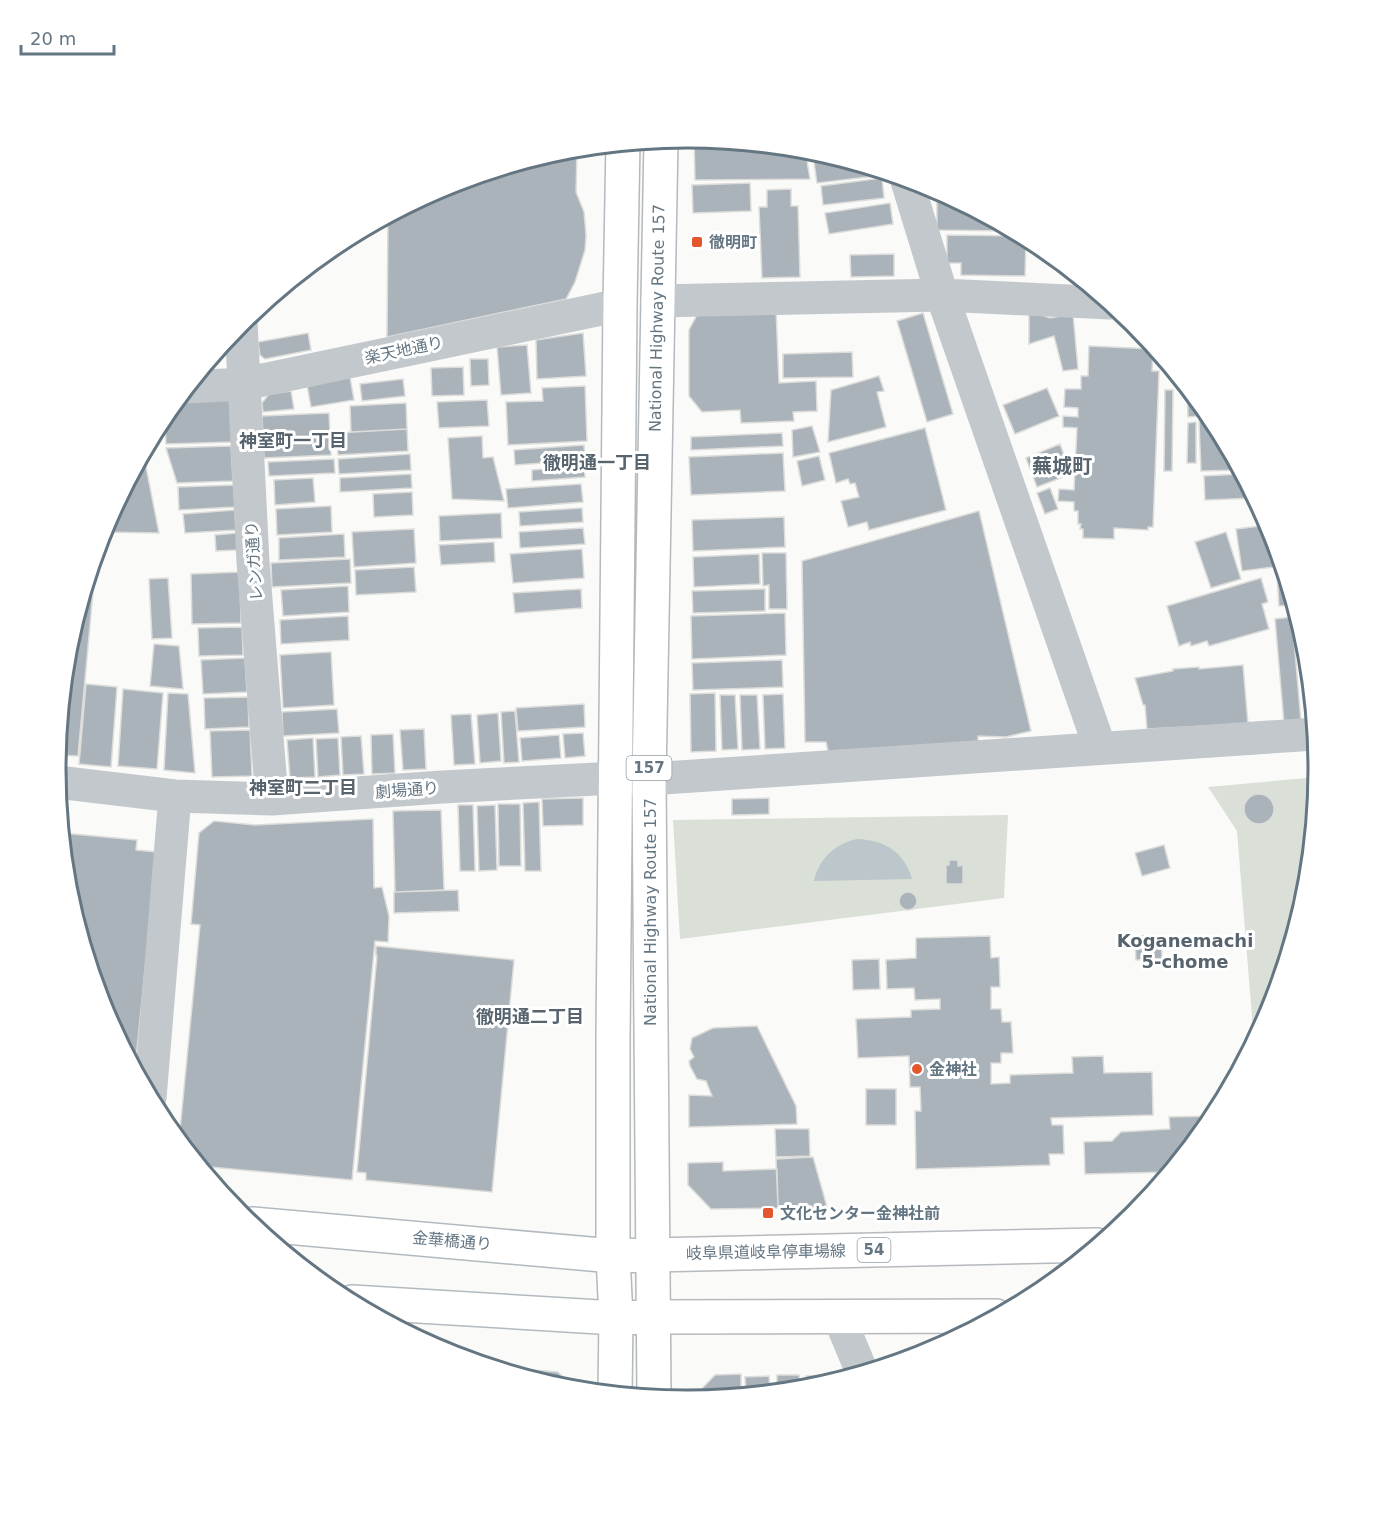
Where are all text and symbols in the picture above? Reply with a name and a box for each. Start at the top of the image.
scale bar [21,18,114,56]
text: 20 m [30,28,76,49]
street label: National Highway Route 157 [646,204,668,432]
place label: 徹明町 [709,233,757,252]
marker: 徹明町 [690,235,704,249]
street label: 楽天地通り [363,332,445,368]
district label: 神室町一丁目 [239,430,347,451]
district label: 徹明通一丁目 [543,452,651,473]
district label: 蕪城町 [1032,454,1092,478]
street label: レンガ通り [242,520,266,602]
road number: 157 [626,756,672,780]
district label: 神室町二丁目 [249,777,357,798]
street label: 劇場通り [374,778,440,802]
street label: National Highway Route 157 [641,798,660,1026]
district label: Koganemachi 5-chome [1117,930,1253,972]
district label: 徹明通二丁目 [476,1006,584,1027]
place label: 金神社 [929,1060,977,1079]
marker: 金神社 [910,1062,924,1076]
place label: 文化センター金神社前 [780,1204,940,1223]
marker: 文化センター金神社前 [761,1206,775,1220]
street label: 金華橋通り [411,1228,493,1254]
road number: 54 [858,1238,890,1262]
street label: 岐阜県道岐阜停車場線 [686,1241,846,1263]

